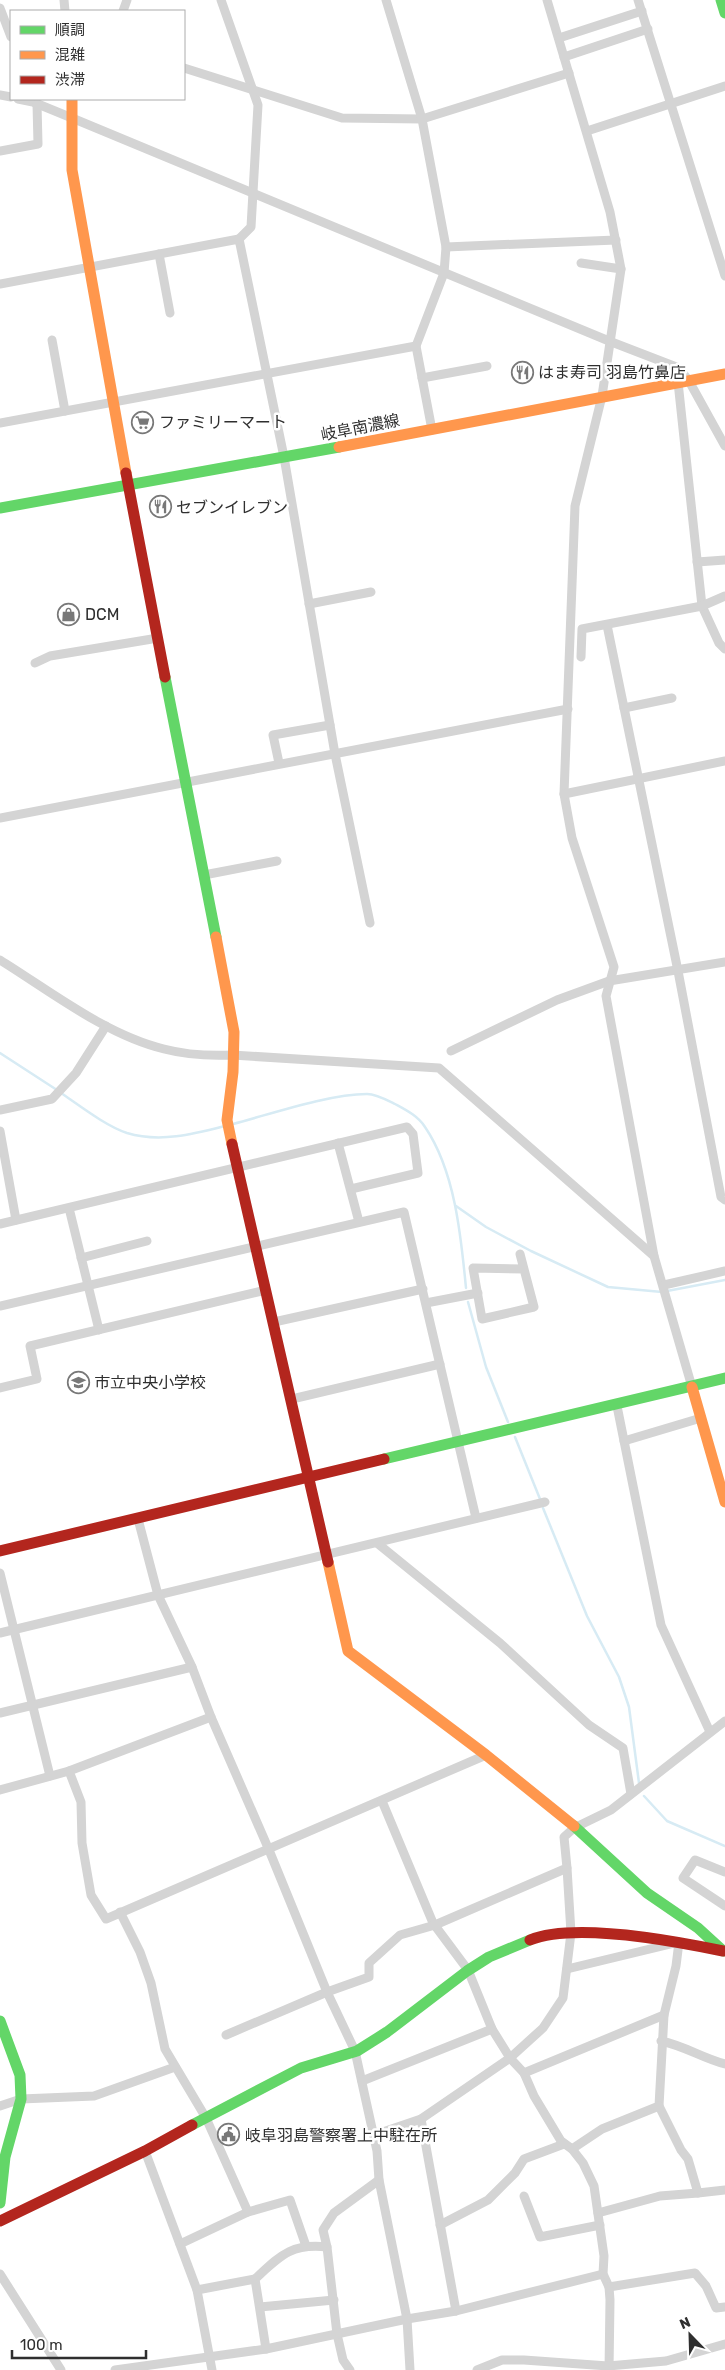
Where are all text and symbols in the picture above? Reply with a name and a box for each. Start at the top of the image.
legend [10,10,185,100]
text: 順調 [55,21,85,39]
text: 混雑 [55,46,85,64]
text: 渋滞 [55,71,85,89]
restaurant icon: はま寿司 羽島竹鼻店 [510,360,534,384]
place label: はま寿司 羽島竹鼻店 [538,363,686,382]
supermarket icon: ファミリーマート [131,410,155,434]
street label: 岐阜南濃線 [319,411,401,444]
place label: ファミリーマート [159,413,287,432]
restaurant icon: セブンイレブン [148,495,172,519]
place label: セブンイレブン [176,498,288,517]
shop icon: DCM [57,602,81,626]
place label: DCM [85,605,119,624]
school or university icon: 市立中央小学校 [66,1370,90,1394]
place label: 市立中央小学校 [94,1373,206,1392]
public building icon: 岐阜羽島警察署上中駐在所 [217,2123,241,2147]
place label: 岐阜羽島警察署上中駐在所 [245,2126,437,2145]
north arrow [665,2310,715,2360]
text: N [677,2314,693,2333]
scale bar [12,2328,146,2360]
text: 100 m [20,2336,62,2354]

